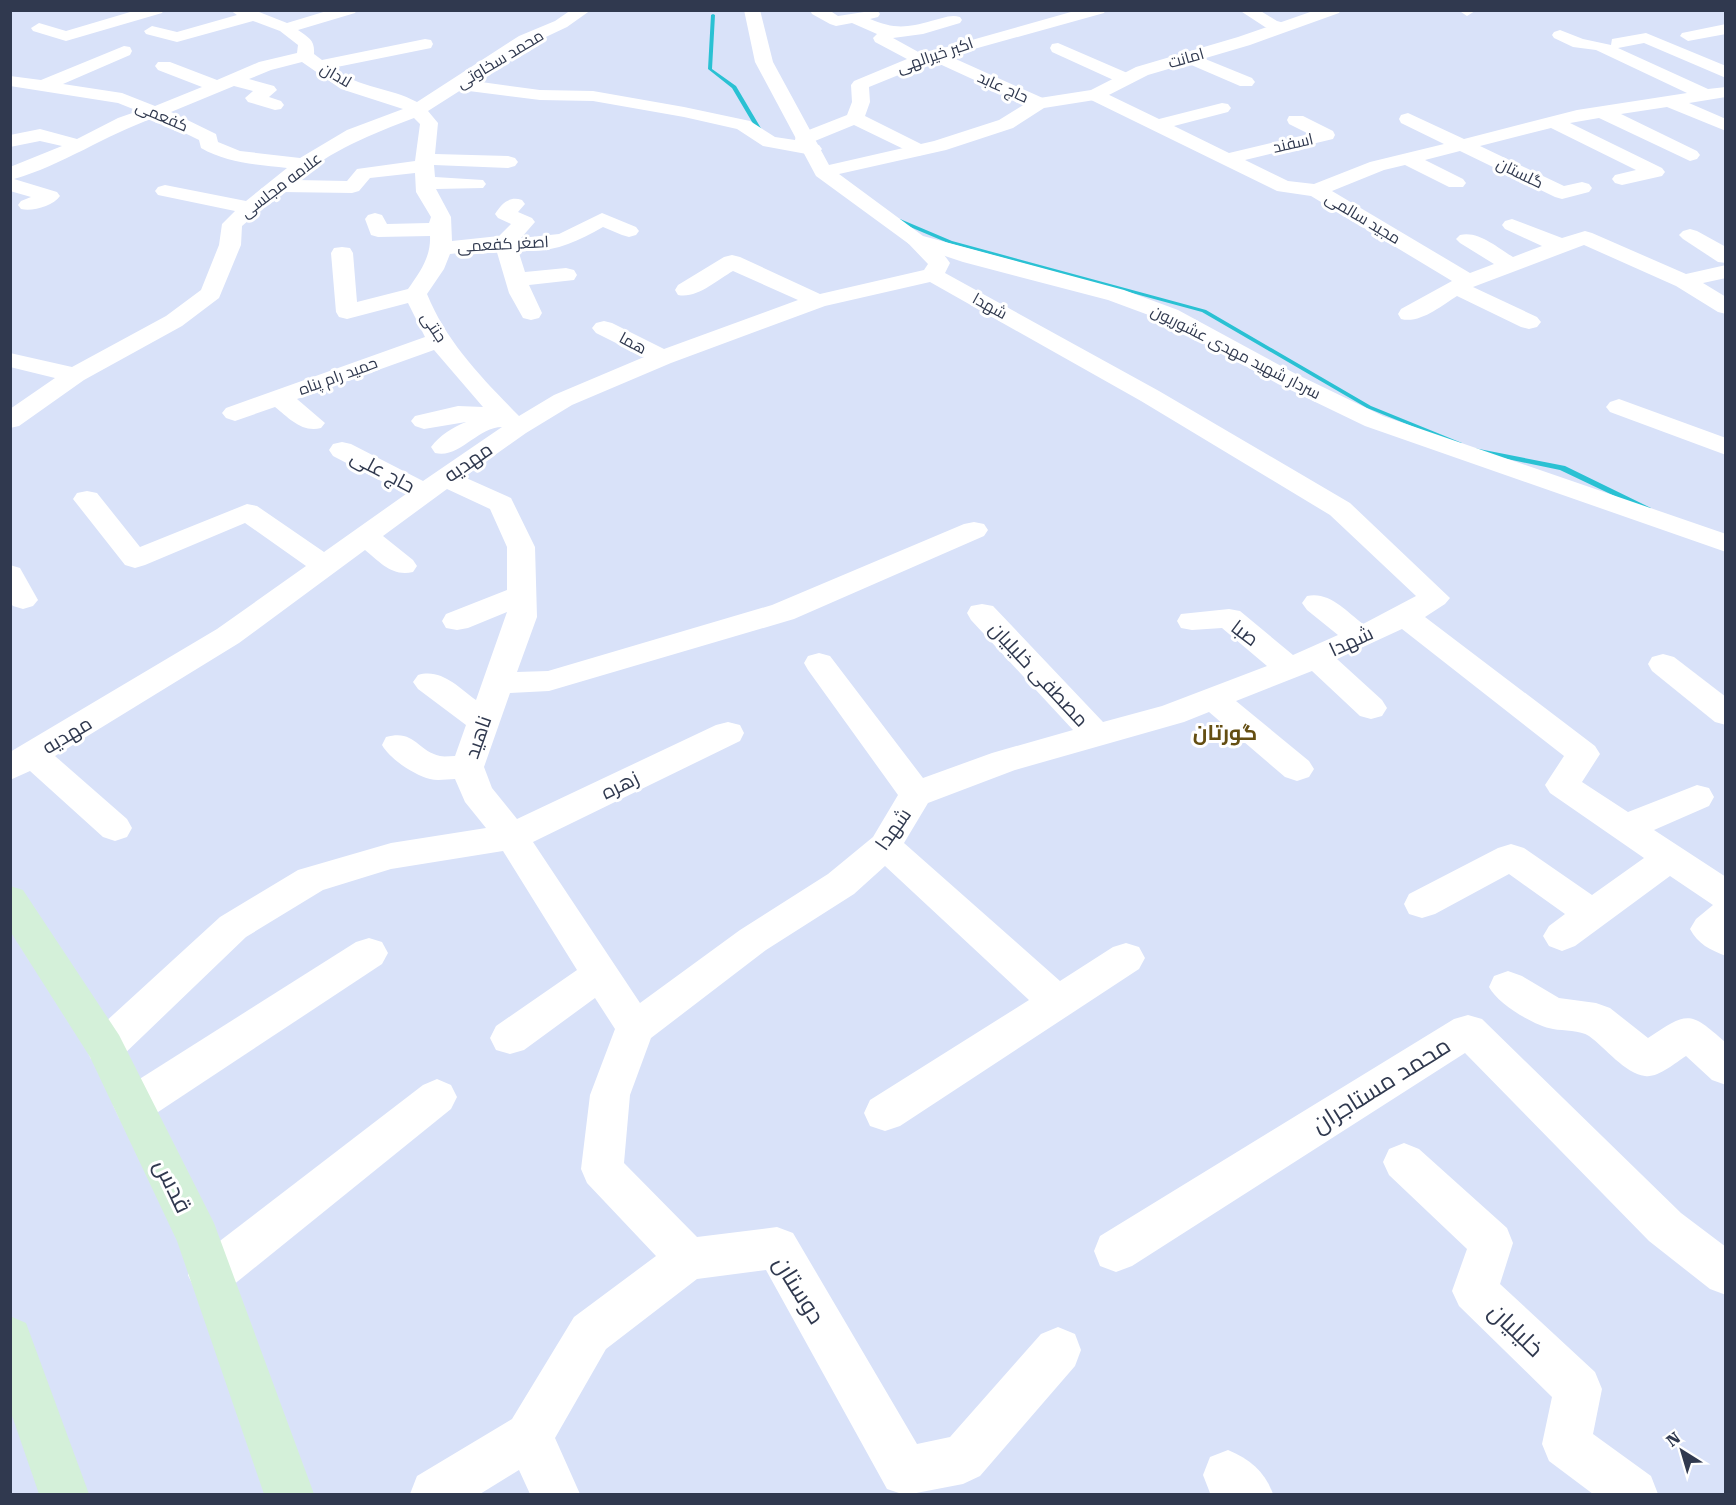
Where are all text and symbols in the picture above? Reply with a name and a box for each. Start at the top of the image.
street label: محمد سخاوتی [453,26,547,93]
street label: اکبر خیرالهی [894,33,976,78]
street label: امانت [1166,44,1206,72]
street label: لادان [316,59,355,92]
street label: حاج عابد [974,67,1032,108]
street label: کفعمی [132,96,191,136]
street label: اسفند [1271,129,1315,157]
street label: علامه مجلسی [237,148,326,222]
street label: گلستان [1493,154,1546,193]
street label: مجید سالمی [1321,188,1404,249]
street label: اصغر کفعمی [457,232,549,257]
street label: شهدا [969,289,1011,324]
street label: سردار شهید مهدی عشوریون [1148,301,1324,404]
street label: جنتی [416,308,451,346]
street label: هما [616,328,650,358]
street label: حمید رام پناه [296,353,381,401]
street label: مهدیه [439,437,497,488]
street label: حاج علی [346,444,419,500]
street label: صبا [1227,615,1263,651]
street label: مصطفی خلیلیان [984,617,1094,732]
street label: شهدا [1325,620,1377,662]
street label: مهدیه [38,711,97,760]
street label: ناهید [460,712,496,762]
district label: گورتان [1193,721,1257,746]
street label: زهره [597,766,643,804]
street label: شهدا [870,803,917,855]
street label: محمد مستاجران [1307,1031,1455,1139]
street label: قدس [148,1154,198,1218]
street label: دوستان [767,1251,831,1329]
street label: خلیلیان [1483,1297,1549,1363]
north arrow [1652,1421,1712,1481]
text: N [1663,1428,1684,1451]

